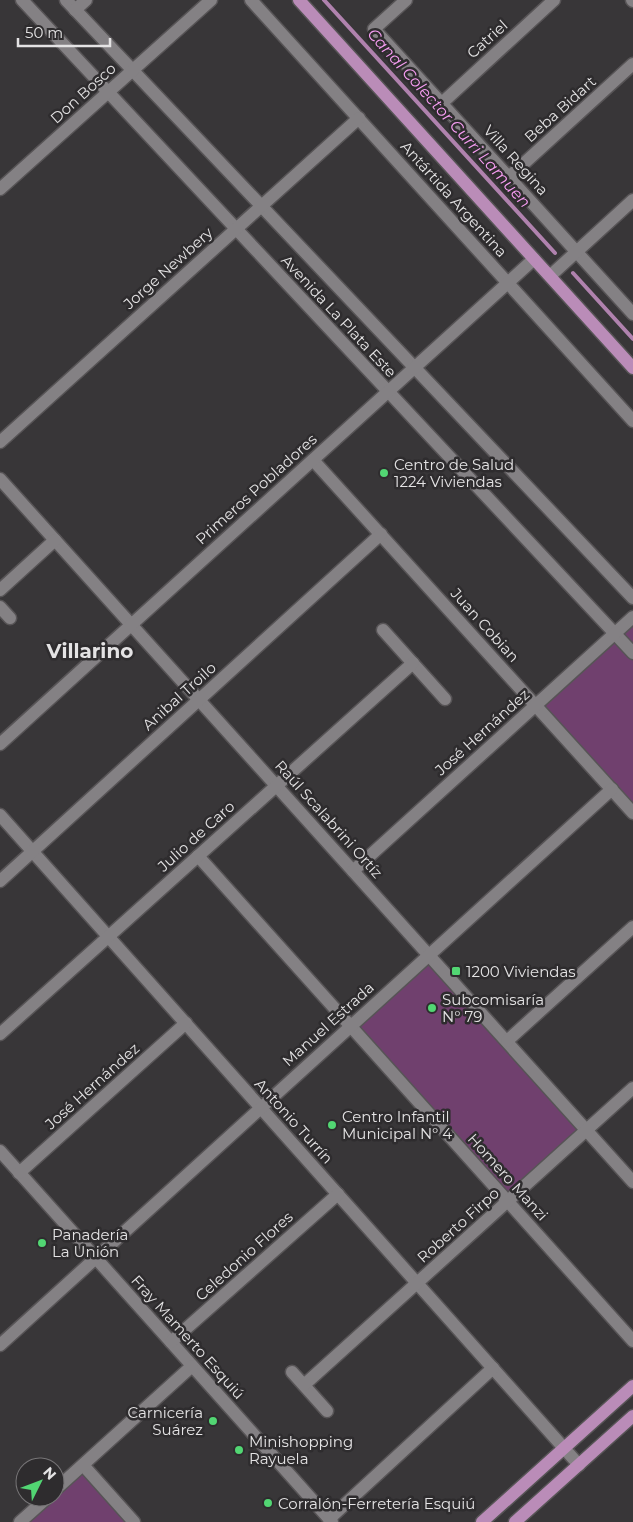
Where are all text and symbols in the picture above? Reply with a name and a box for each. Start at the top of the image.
scale bar [18,15,110,47]
street label: Catriel [463,16,511,62]
text: 50 m [25,23,63,42]
water label: Canal Colector Curri Lamuen [363,24,535,212]
street label: Don Bosco [46,59,120,127]
street label: Beba Bidart [520,72,600,146]
street label: Villa Regina [479,121,553,199]
street label: Antártida Argentina [397,137,511,261]
street label: Jorge Newbery [119,222,217,314]
street label: Avenida La Plata Este [277,251,401,381]
street label: Primeros Pobladores [191,430,321,548]
place label: Centro de Salud 1224 Viviendas [394,455,514,491]
marker: Centro de Salud 1224 Viviendas [378,467,390,479]
street label: Juan Cobian [446,583,523,666]
district label: Villarino [46,639,133,663]
street label: Anibal Troilo [138,658,220,734]
street label: José Hernández [430,684,533,780]
street label: Raúl Scalabrini Ortíz [271,756,387,882]
street label: Julio de Caro [153,797,238,876]
place label: 1200 Viviendas [466,962,576,981]
marker: 1200 Viviendas [450,965,462,977]
street label: Manuel Estrada [278,978,378,1070]
place label: Subcomisaría N° 79 [442,990,544,1026]
marker: Subcomisaría N° 79 [426,1002,438,1014]
street label: José Hernández [40,1038,143,1134]
street label: Antonio Turrín [251,1074,337,1168]
place label: Centro Infantil Municipal N° 4 [342,1107,452,1143]
marker: Centro Infantil Municipal N° 4 [326,1119,338,1131]
street label: Homero Manzi [464,1129,552,1225]
street label: Roberto Firpo [413,1183,503,1267]
street label: Celedonio Flores [191,1207,297,1305]
place label: Panadería La Unión [52,1225,128,1261]
marker: Panadería La Unión [36,1237,48,1249]
street label: Fray Mamerto Esquiú [127,1271,249,1403]
place label: Carnicería Suárez [127,1403,203,1439]
marker: Carnicería Suárez [207,1415,219,1427]
place label: Minishopping Rayuela [249,1432,353,1468]
marker: Minishopping Rayuela [233,1444,245,1456]
north arrow [15,1457,65,1507]
text: N [39,1463,60,1484]
place label: Corralón-Ferretería Esquiú [278,1494,475,1513]
marker: Corralón-Ferretería Esquiú [262,1497,274,1509]

